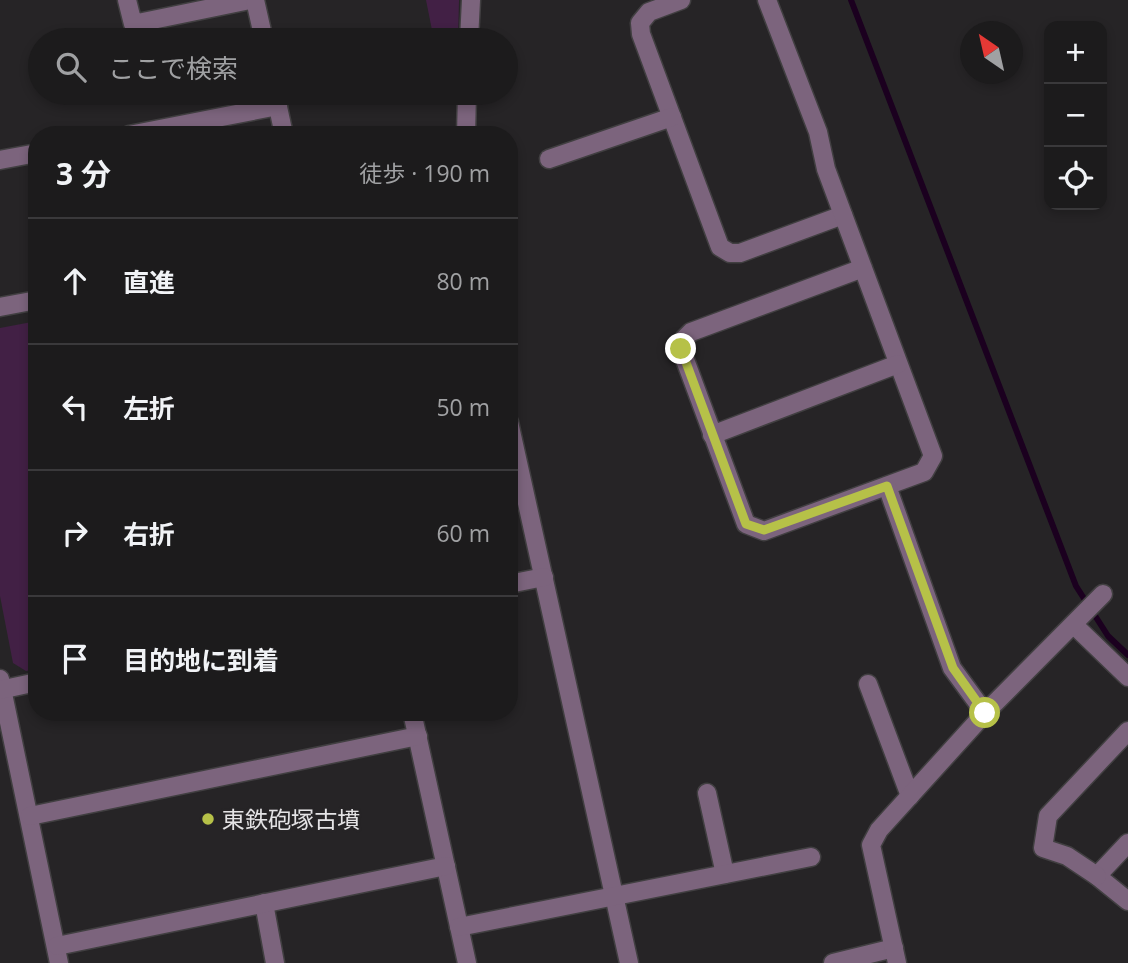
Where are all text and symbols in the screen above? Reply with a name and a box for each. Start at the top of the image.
north arrow [960,21,1023,84]
map controls [1044,21,1107,210]
button: + [1044,21,1107,84]
search box [28,28,518,105]
icon: search [52,48,90,86]
text: ここで検索 [108,50,238,86]
button: − [1044,84,1107,147]
button: locate [1044,147,1107,210]
text: 3 分 [56,153,111,194]
text: 徒歩 · 190 m [359,157,490,189]
icon: ahead [56,262,94,300]
text: 直進 [123,264,175,300]
text: 80 m [436,265,490,297]
route end [665,333,696,364]
icon: left [56,388,94,426]
text: 左折 [123,390,175,426]
text: 50 m [436,391,490,423]
icon: right [56,514,94,552]
text: 右折 [123,516,175,552]
text: 60 m [436,517,490,549]
icon: arrive [56,640,94,678]
text: 目的地に到着 [123,642,279,678]
route start [969,697,1000,728]
place label: 東鉄砲塚古墳 [222,803,360,835]
marker: 東鉄砲塚古墳 [200,811,216,827]

